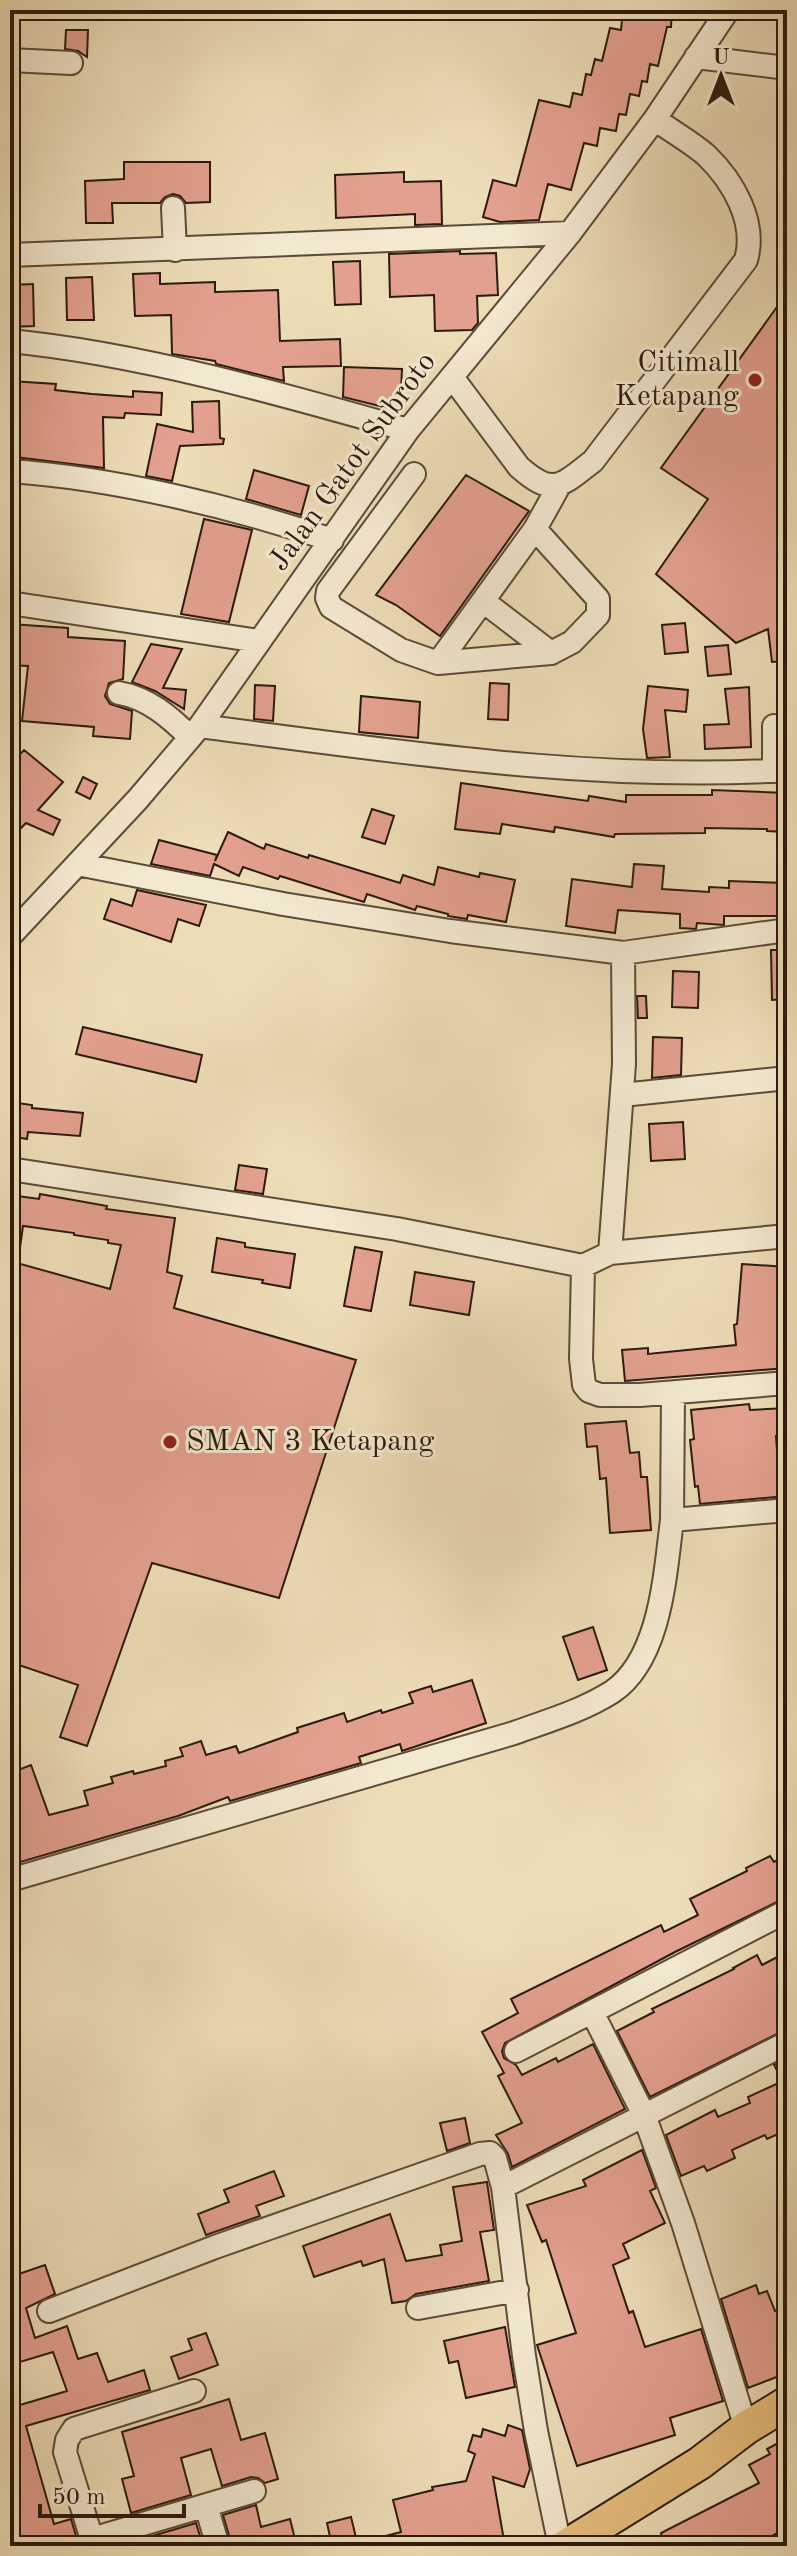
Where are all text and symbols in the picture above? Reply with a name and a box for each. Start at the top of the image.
north arrow [681,36,761,116]
text: U [712,47,730,69]
street label: Jalan Gatot Subroto [264,347,442,577]
place label: Citimall Ketapang [614,348,739,412]
marker: Citimall Ketapang [746,371,764,389]
place label: SMAN 3 Ketapang [186,1427,435,1457]
marker: SMAN 3 Ketapang [161,1433,179,1451]
scale bar [40,2468,184,2518]
text: 50 m [52,2486,106,2510]

